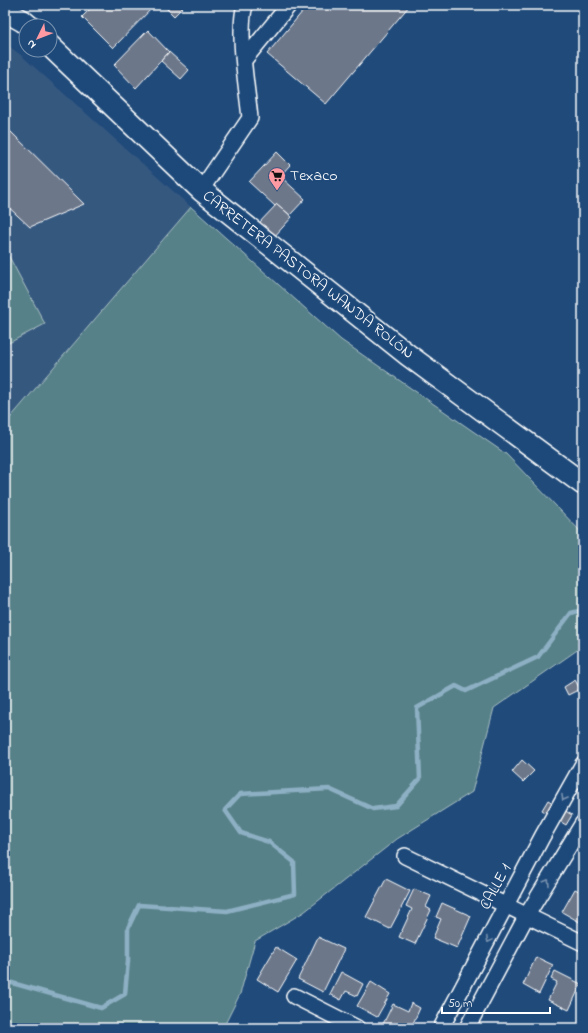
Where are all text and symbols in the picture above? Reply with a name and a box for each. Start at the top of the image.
north arrow [18,18,58,58]
text: N [23,36,40,52]
place label: Texaco [290,164,338,188]
supermarket icon: Texaco [267,166,287,191]
street label: CARRETERA PASTORA WANDA ROLÓN [197,185,419,365]
one-way arrow [561,794,569,801]
street label: CALLE 1 [474,860,518,914]
one-way arrow [543,879,550,886]
one-way arrow [486,935,493,943]
scale bar [442,989,550,1015]
text: 50 m [448,995,472,1013]

